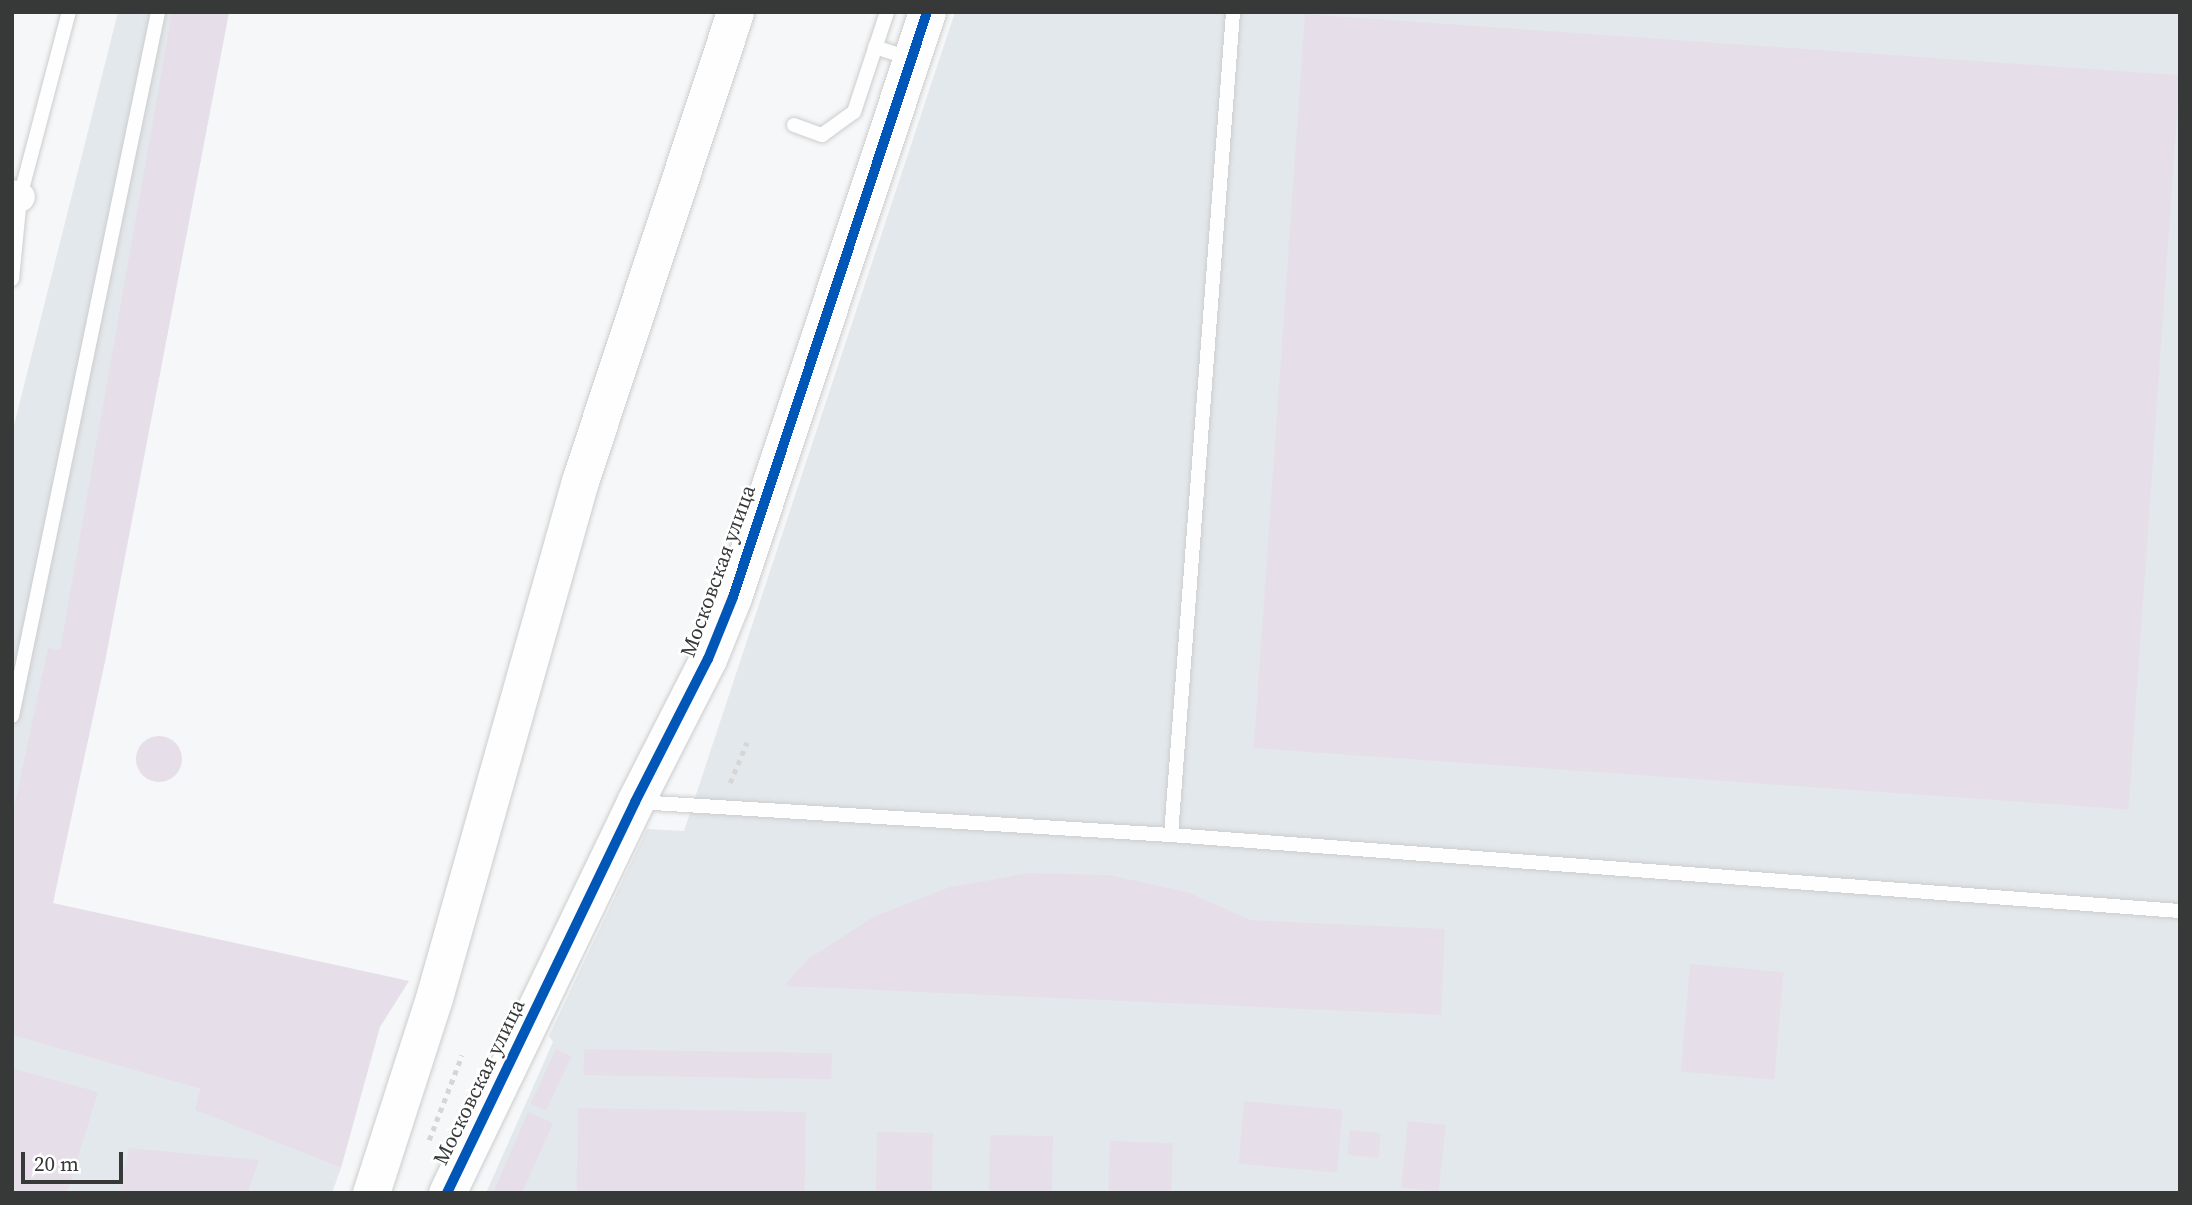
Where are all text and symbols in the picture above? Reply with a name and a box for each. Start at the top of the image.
street label: Московская улица [675,482,761,660]
street label: Московская улица [428,995,530,1169]
scale bar [24,1138,126,1182]
text: 20 m [34,1149,79,1178]

